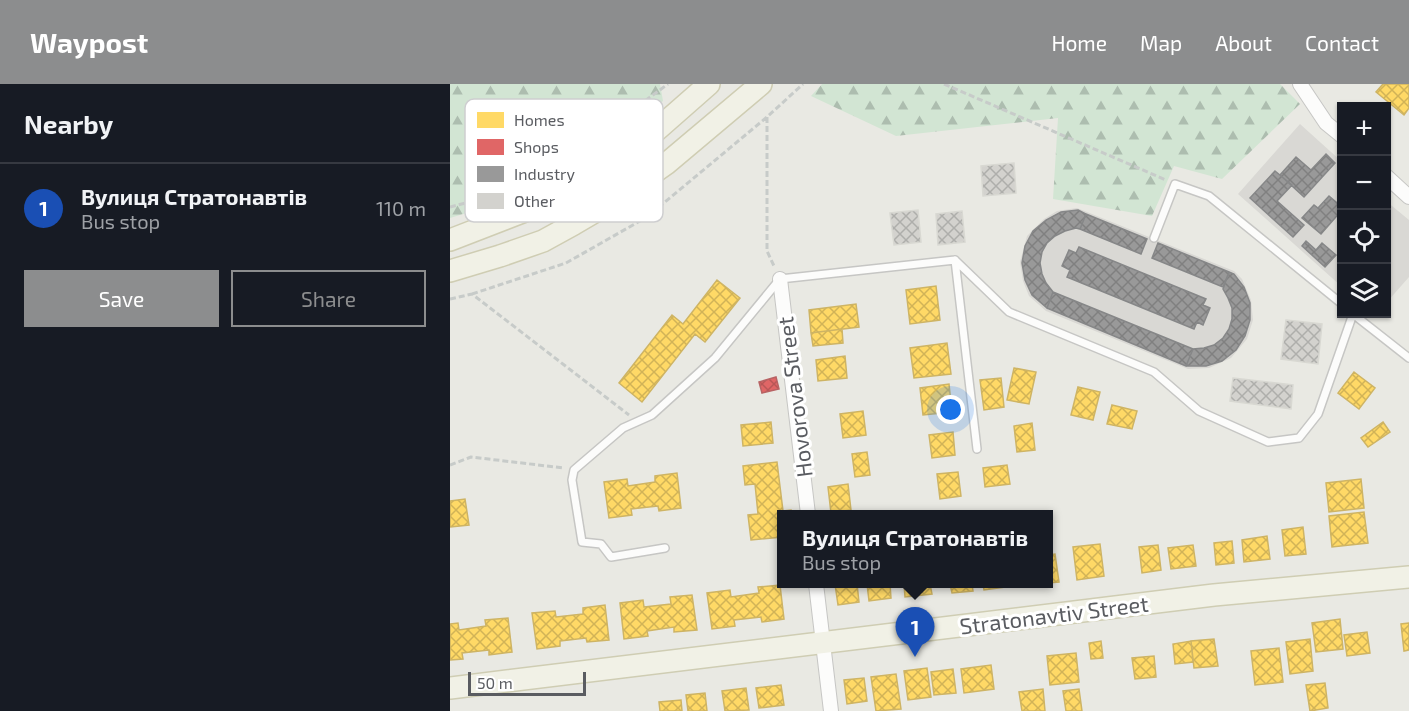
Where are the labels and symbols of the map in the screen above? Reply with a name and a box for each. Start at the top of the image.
legend [465,99,663,222]
text: Homes [514,110,565,129]
text: Shops [514,137,559,156]
text: Industry [514,164,575,183]
text: Other [514,191,556,210]
street label: Hovorova Street [771,315,817,479]
your location [936,395,965,424]
street label: Stratonavtiv Street [958,590,1150,638]
pin: 1 [896,608,934,657]
scale bar [468,669,586,696]

